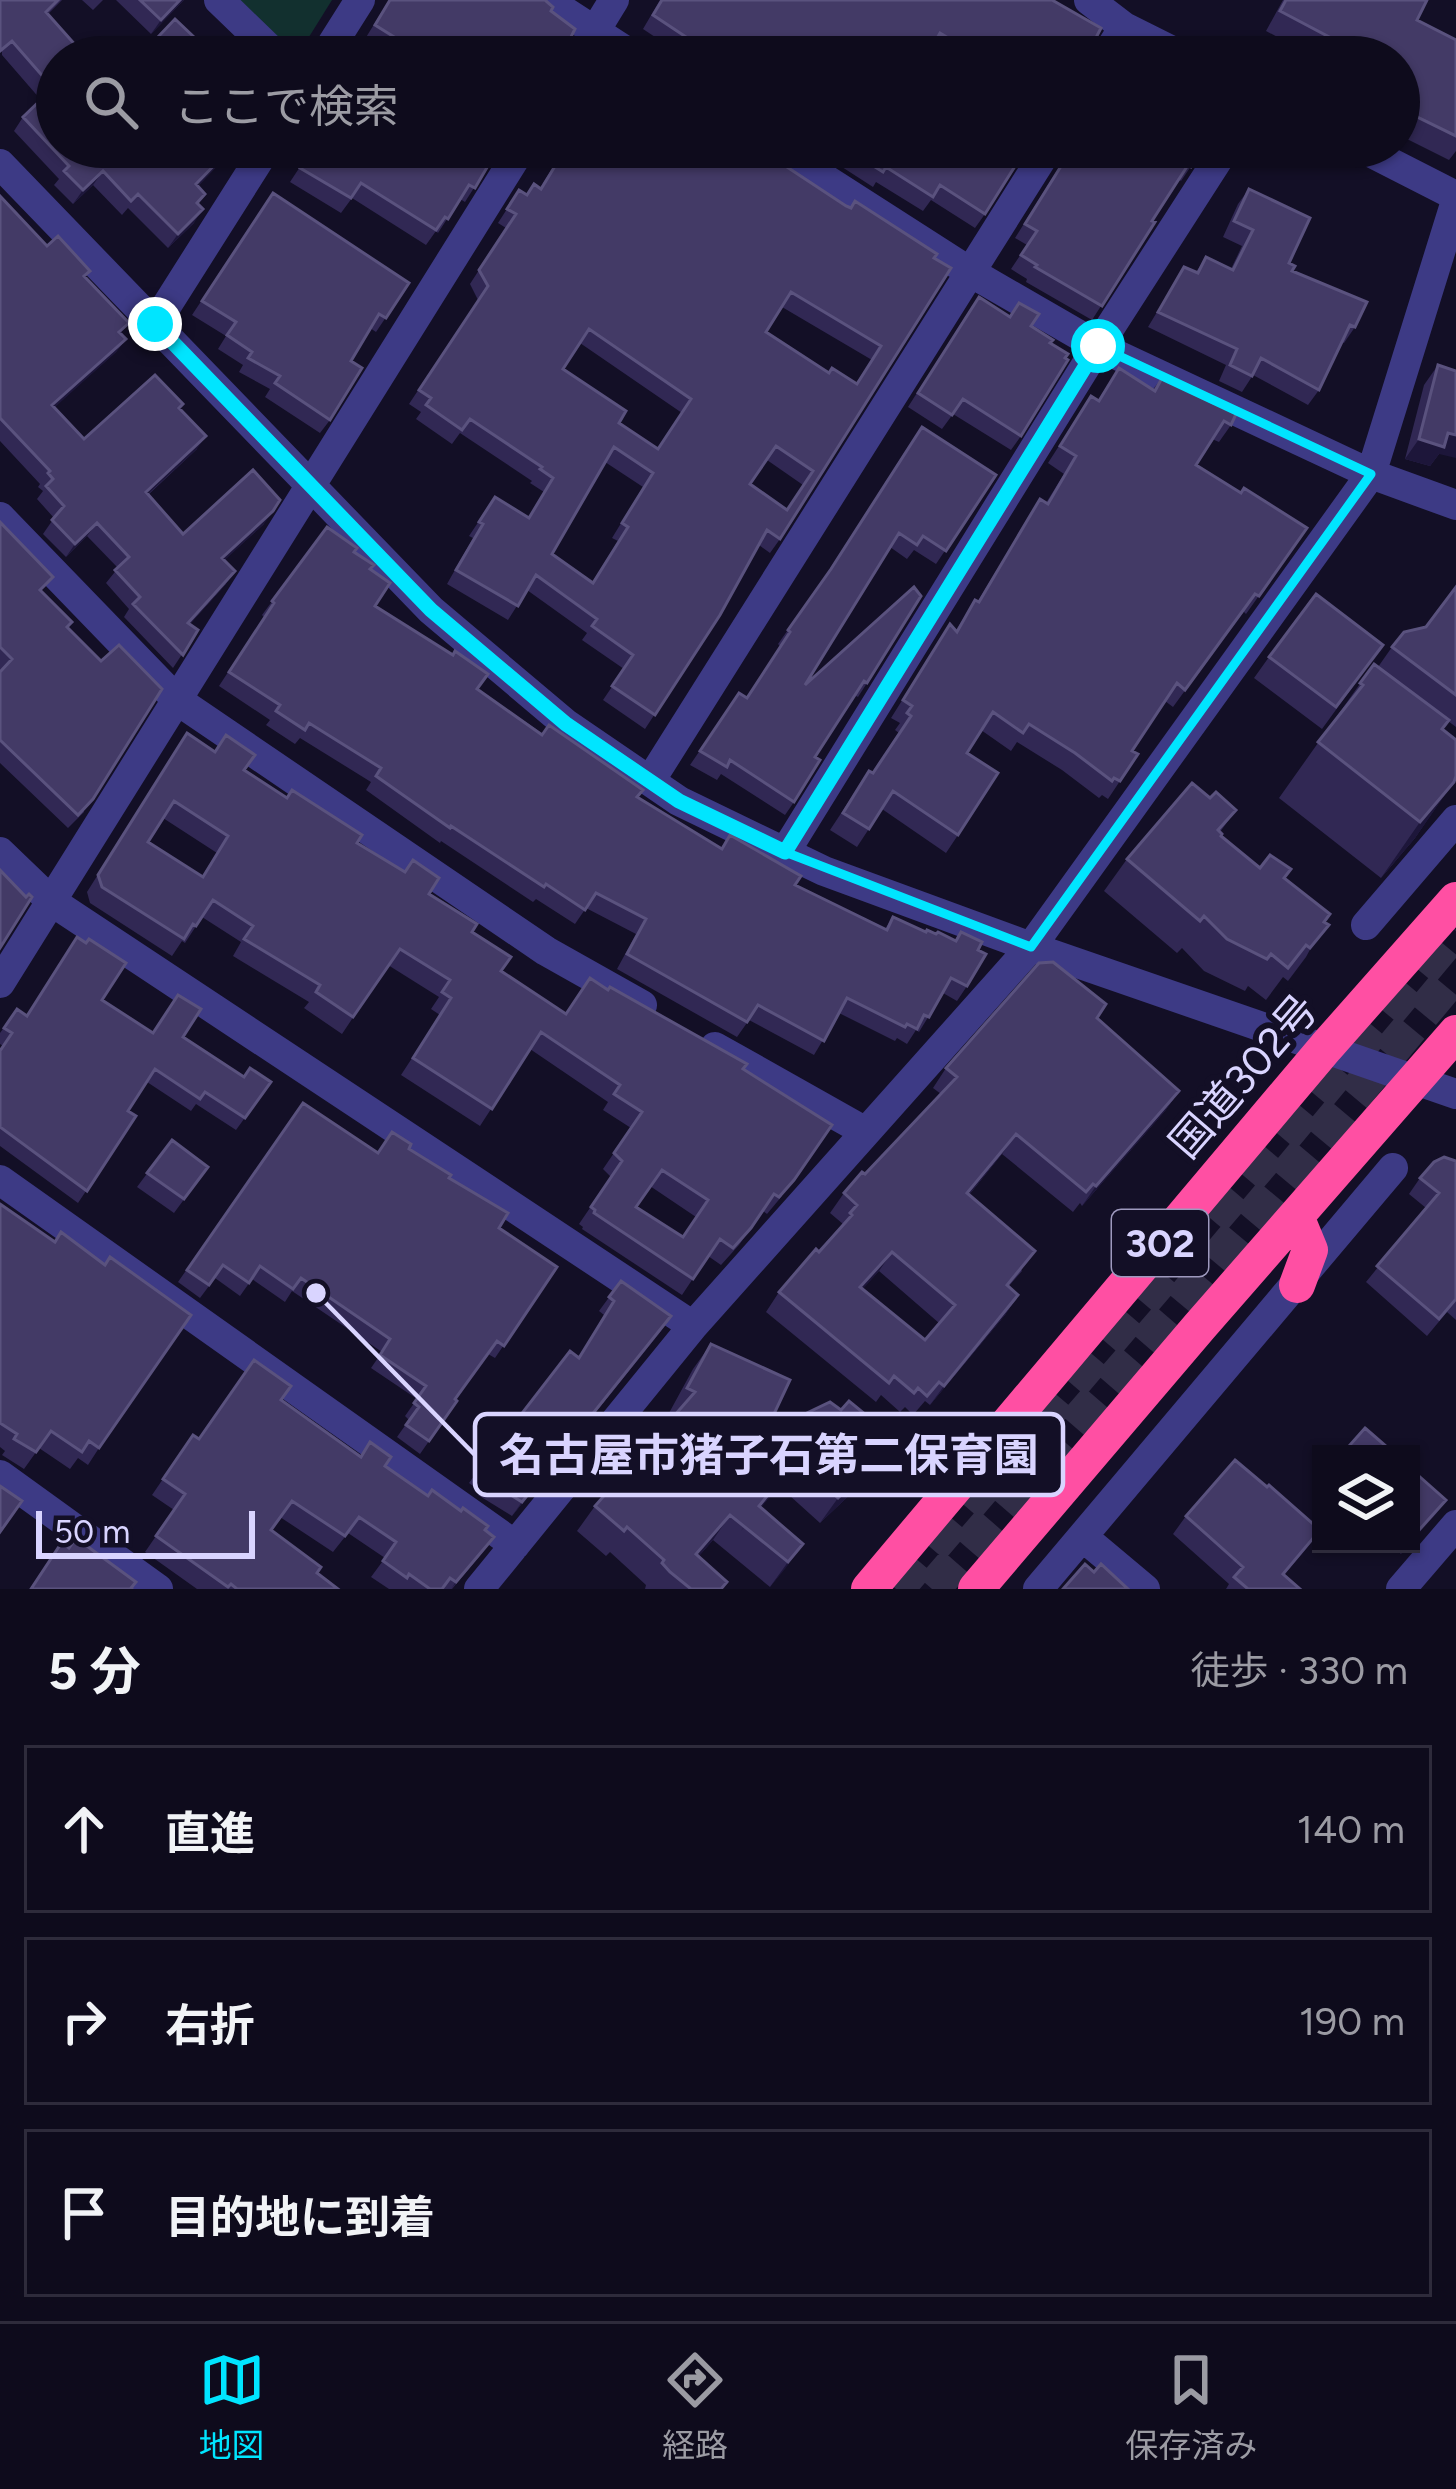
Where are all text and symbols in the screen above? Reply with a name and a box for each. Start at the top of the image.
search box [36,36,1420,168]
icon: search [78,69,144,135]
text: ここで検索 [174,79,399,133]
route end [128,297,182,351]
route start [1071,319,1125,373]
street label: 国道302号 [1159,984,1328,1168]
road number: 302 [1112,1210,1208,1276]
callout: 名古屋市猪子石第二保育園 [475,1414,1063,1495]
text: 名古屋市猪子石第二保育園 [499,1428,1039,1482]
map controls [1312,1445,1420,1553]
button: layers [1312,1445,1420,1553]
scale bar [36,1505,255,1558]
text: 50 m [54,1512,130,1551]
text: 5 分 [48,1641,141,1702]
text: 徒歩 · 330 m [1191,1647,1408,1694]
icon: ahead [51,1796,117,1862]
text: 直進 [165,1806,255,1860]
text: 140 m [1297,1806,1405,1853]
icon: right [51,1988,117,2054]
text: 右折 [165,1998,255,2052]
text: 190 m [1299,1998,1405,2045]
icon: arrive [51,2180,117,2246]
text: 目的地に到着 [165,2190,435,2244]
tab: 地図 [199,2347,265,2467]
tab: 経路 [662,2347,728,2467]
tab: 保存済み [1125,2347,1257,2467]

